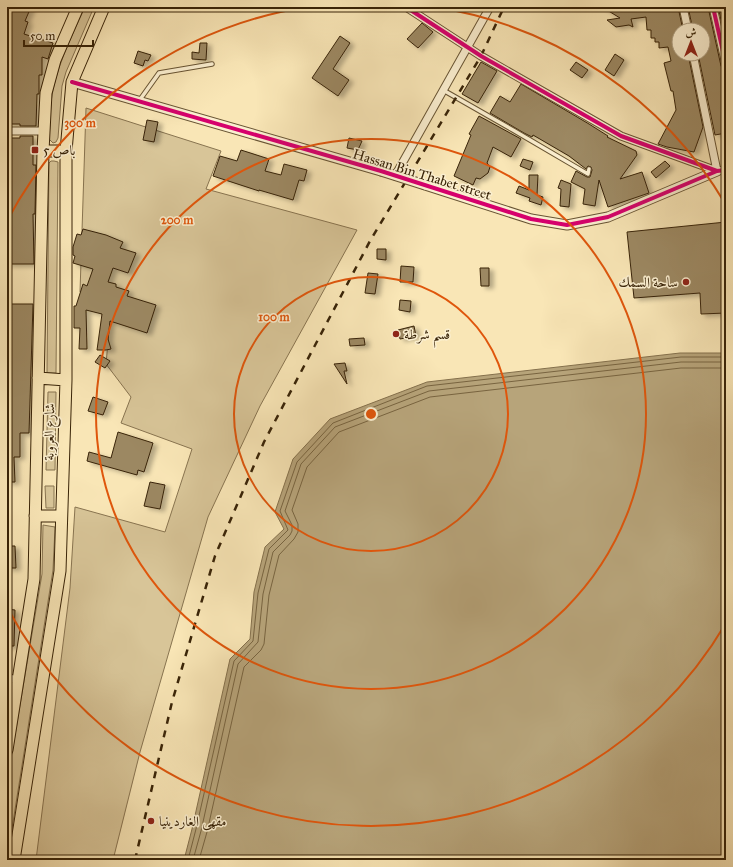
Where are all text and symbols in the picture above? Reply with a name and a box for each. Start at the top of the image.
scale bar [24,22,93,48]
north arrow [671,22,711,62]
text: ش [686,26,697,39]
text: 50 m [30,29,55,43]
text: 300 m [64,116,97,131]
place label: باص 5 [43,142,76,159]
marker: باص 5 [30,145,40,155]
street label: Hassan Bin Thabet street [350,145,493,204]
text: 200 m [161,213,194,227]
place label: ساحة السمك [619,274,678,291]
marker: ساحة السمك [681,277,691,287]
text: 100 m [258,310,291,324]
place label: قسم شرطة [404,326,450,348]
marker: قسم شرطة [391,329,401,339]
street label: شارع العروبة [40,403,62,461]
centre of rings [364,407,378,421]
place label: مقهى الغاردينيا [159,813,227,831]
marker: مقهى الغاردينيا [146,816,156,826]

